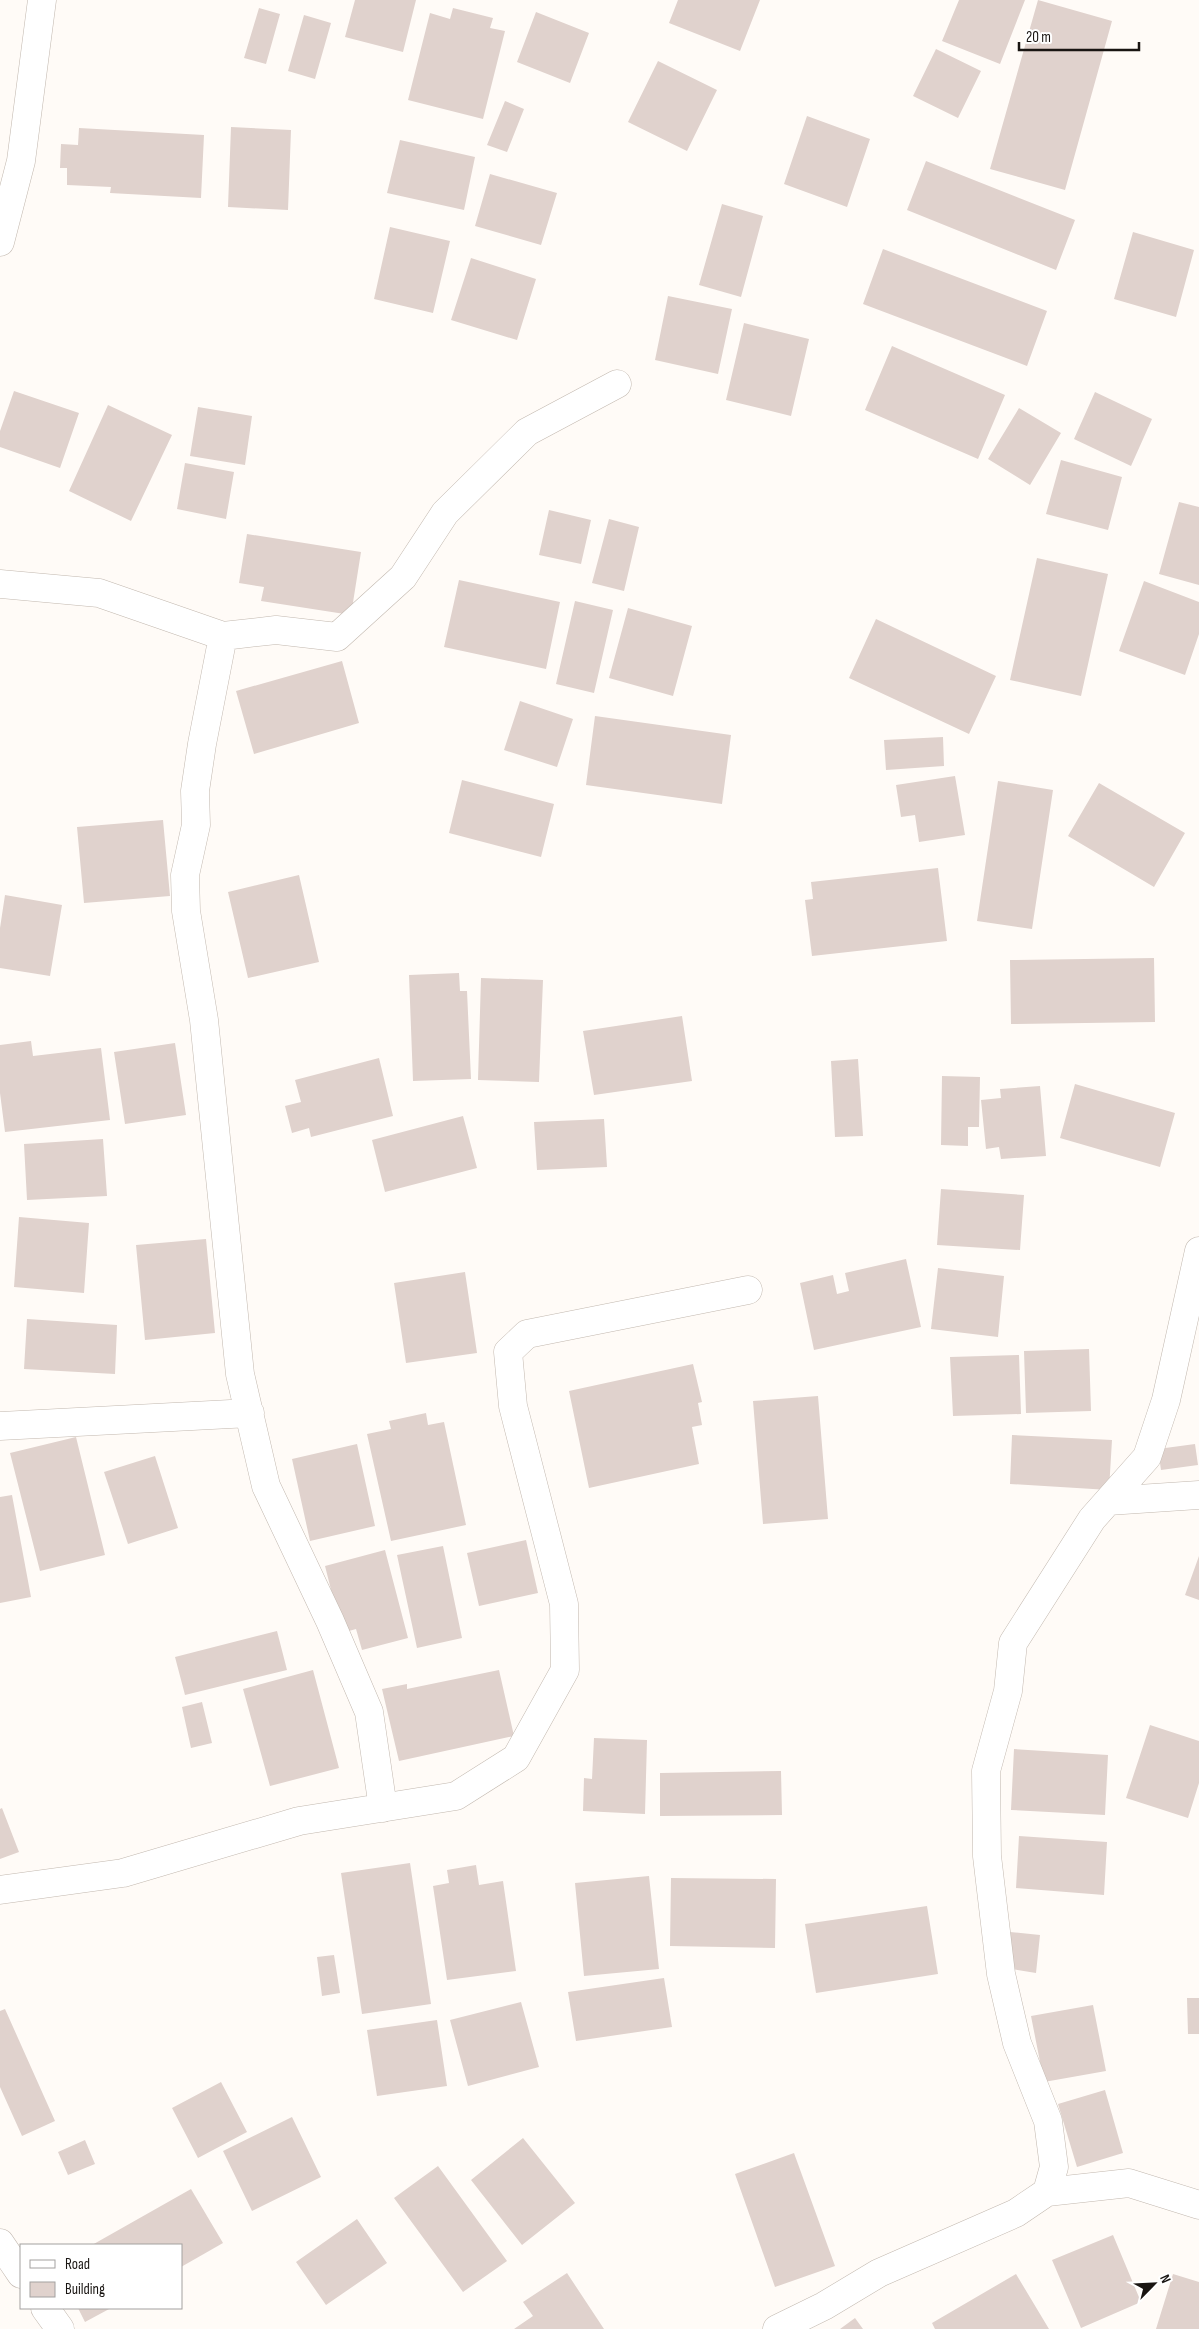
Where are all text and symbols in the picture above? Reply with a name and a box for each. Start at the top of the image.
scale bar [1019,20,1139,52]
text: 20 m [1026,28,1051,47]
legend [20,2244,182,2309]
text: Road [65,2255,90,2274]
north arrow [1129,2259,1179,2309]
text: N [1156,2272,1175,2286]
text: Building [65,2280,105,2299]

